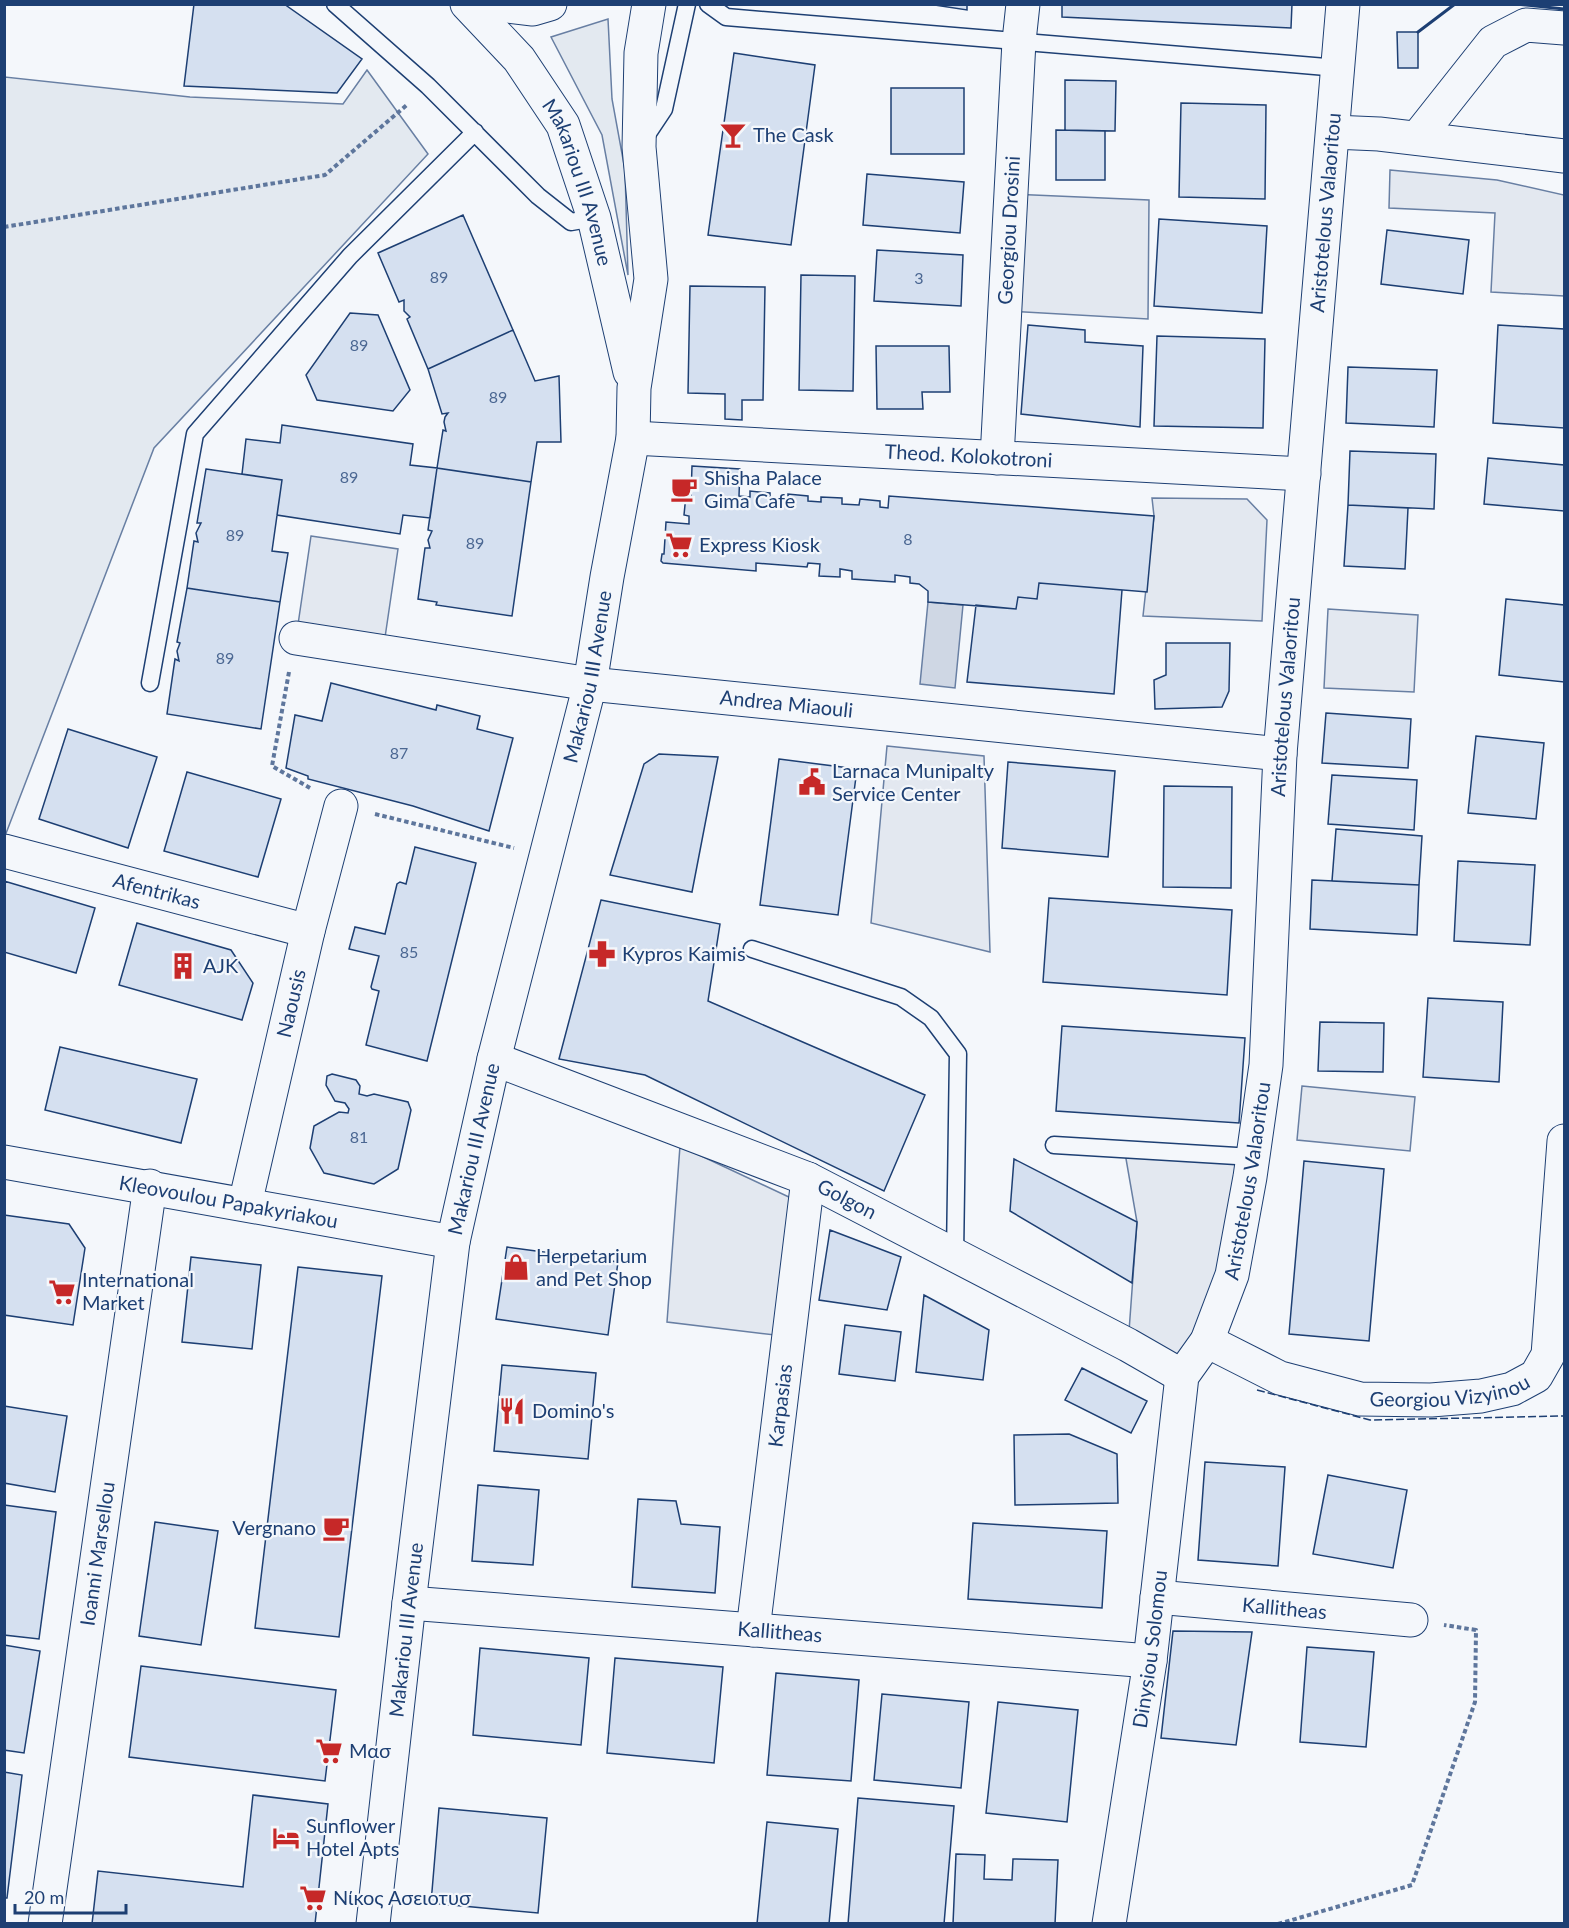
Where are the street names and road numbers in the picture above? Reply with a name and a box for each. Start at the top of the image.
street label: Makariou III Avenue [538,94,618,268]
street label: Aristotelous Valaoritou [1304,112,1345,313]
street label: Georgiou Drosini [992,155,1024,305]
street label: Theod. Kolokotroni [884,439,1053,471]
street label: Makariou III Avenue [557,589,616,765]
street label: Aristotelous Valaoritou [1265,596,1304,797]
street label: Andrea Miaouli [719,684,854,722]
street label: Afentrikas [111,867,203,913]
street label: Naousis [271,966,310,1040]
street label: Makariou III Avenue [442,1060,504,1237]
street label: Aristotelous Valaoritou [1218,1080,1274,1282]
street label: Kleovoulou Papakyriakou [117,1170,340,1232]
street label: Golgon [814,1173,881,1224]
street label: Karpasias [762,1363,796,1449]
street label: Georgiou Vizyinou [1369,1369,1533,1411]
street label: Ioanni Marsellou [75,1480,119,1627]
street label: Makariou III Avenue [383,1541,427,1718]
street label: Dinysiou Solomou [1127,1569,1171,1730]
street label: Kallitheas [1241,1592,1328,1623]
street label: Kallitheas [737,1616,823,1646]

